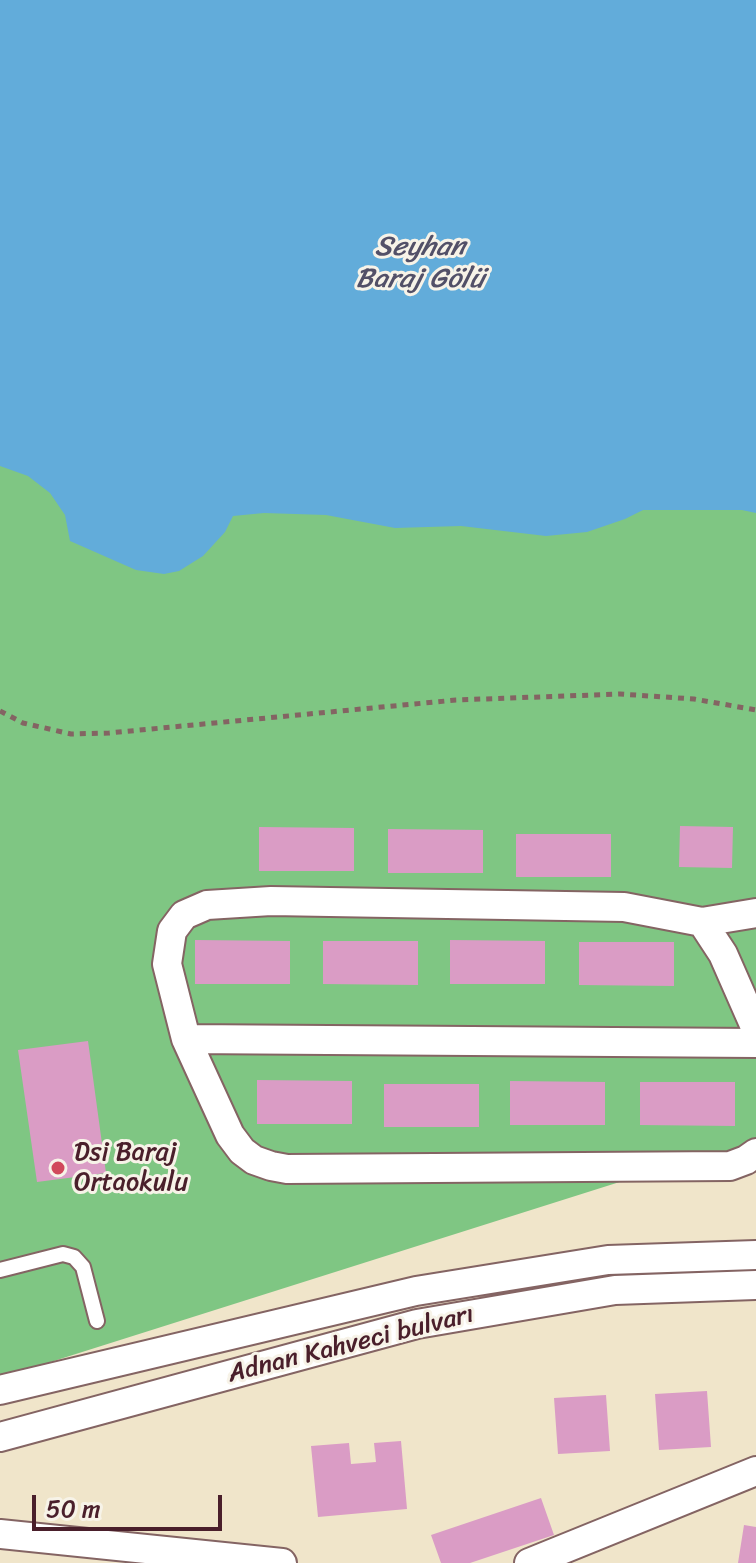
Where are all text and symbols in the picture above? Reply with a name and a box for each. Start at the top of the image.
water label: Seyhan Baraj Gölü [356,231,484,297]
place label: Dsi Baraj Ortaokulu [74,1137,188,1198]
marker: Dsi Baraj Ortaokulu [49,1159,67,1177]
street label: Adnan Kahveci bulvarı [225,1299,477,1391]
scale bar [36,1479,226,1529]
text: 50 m [46,1488,101,1530]

